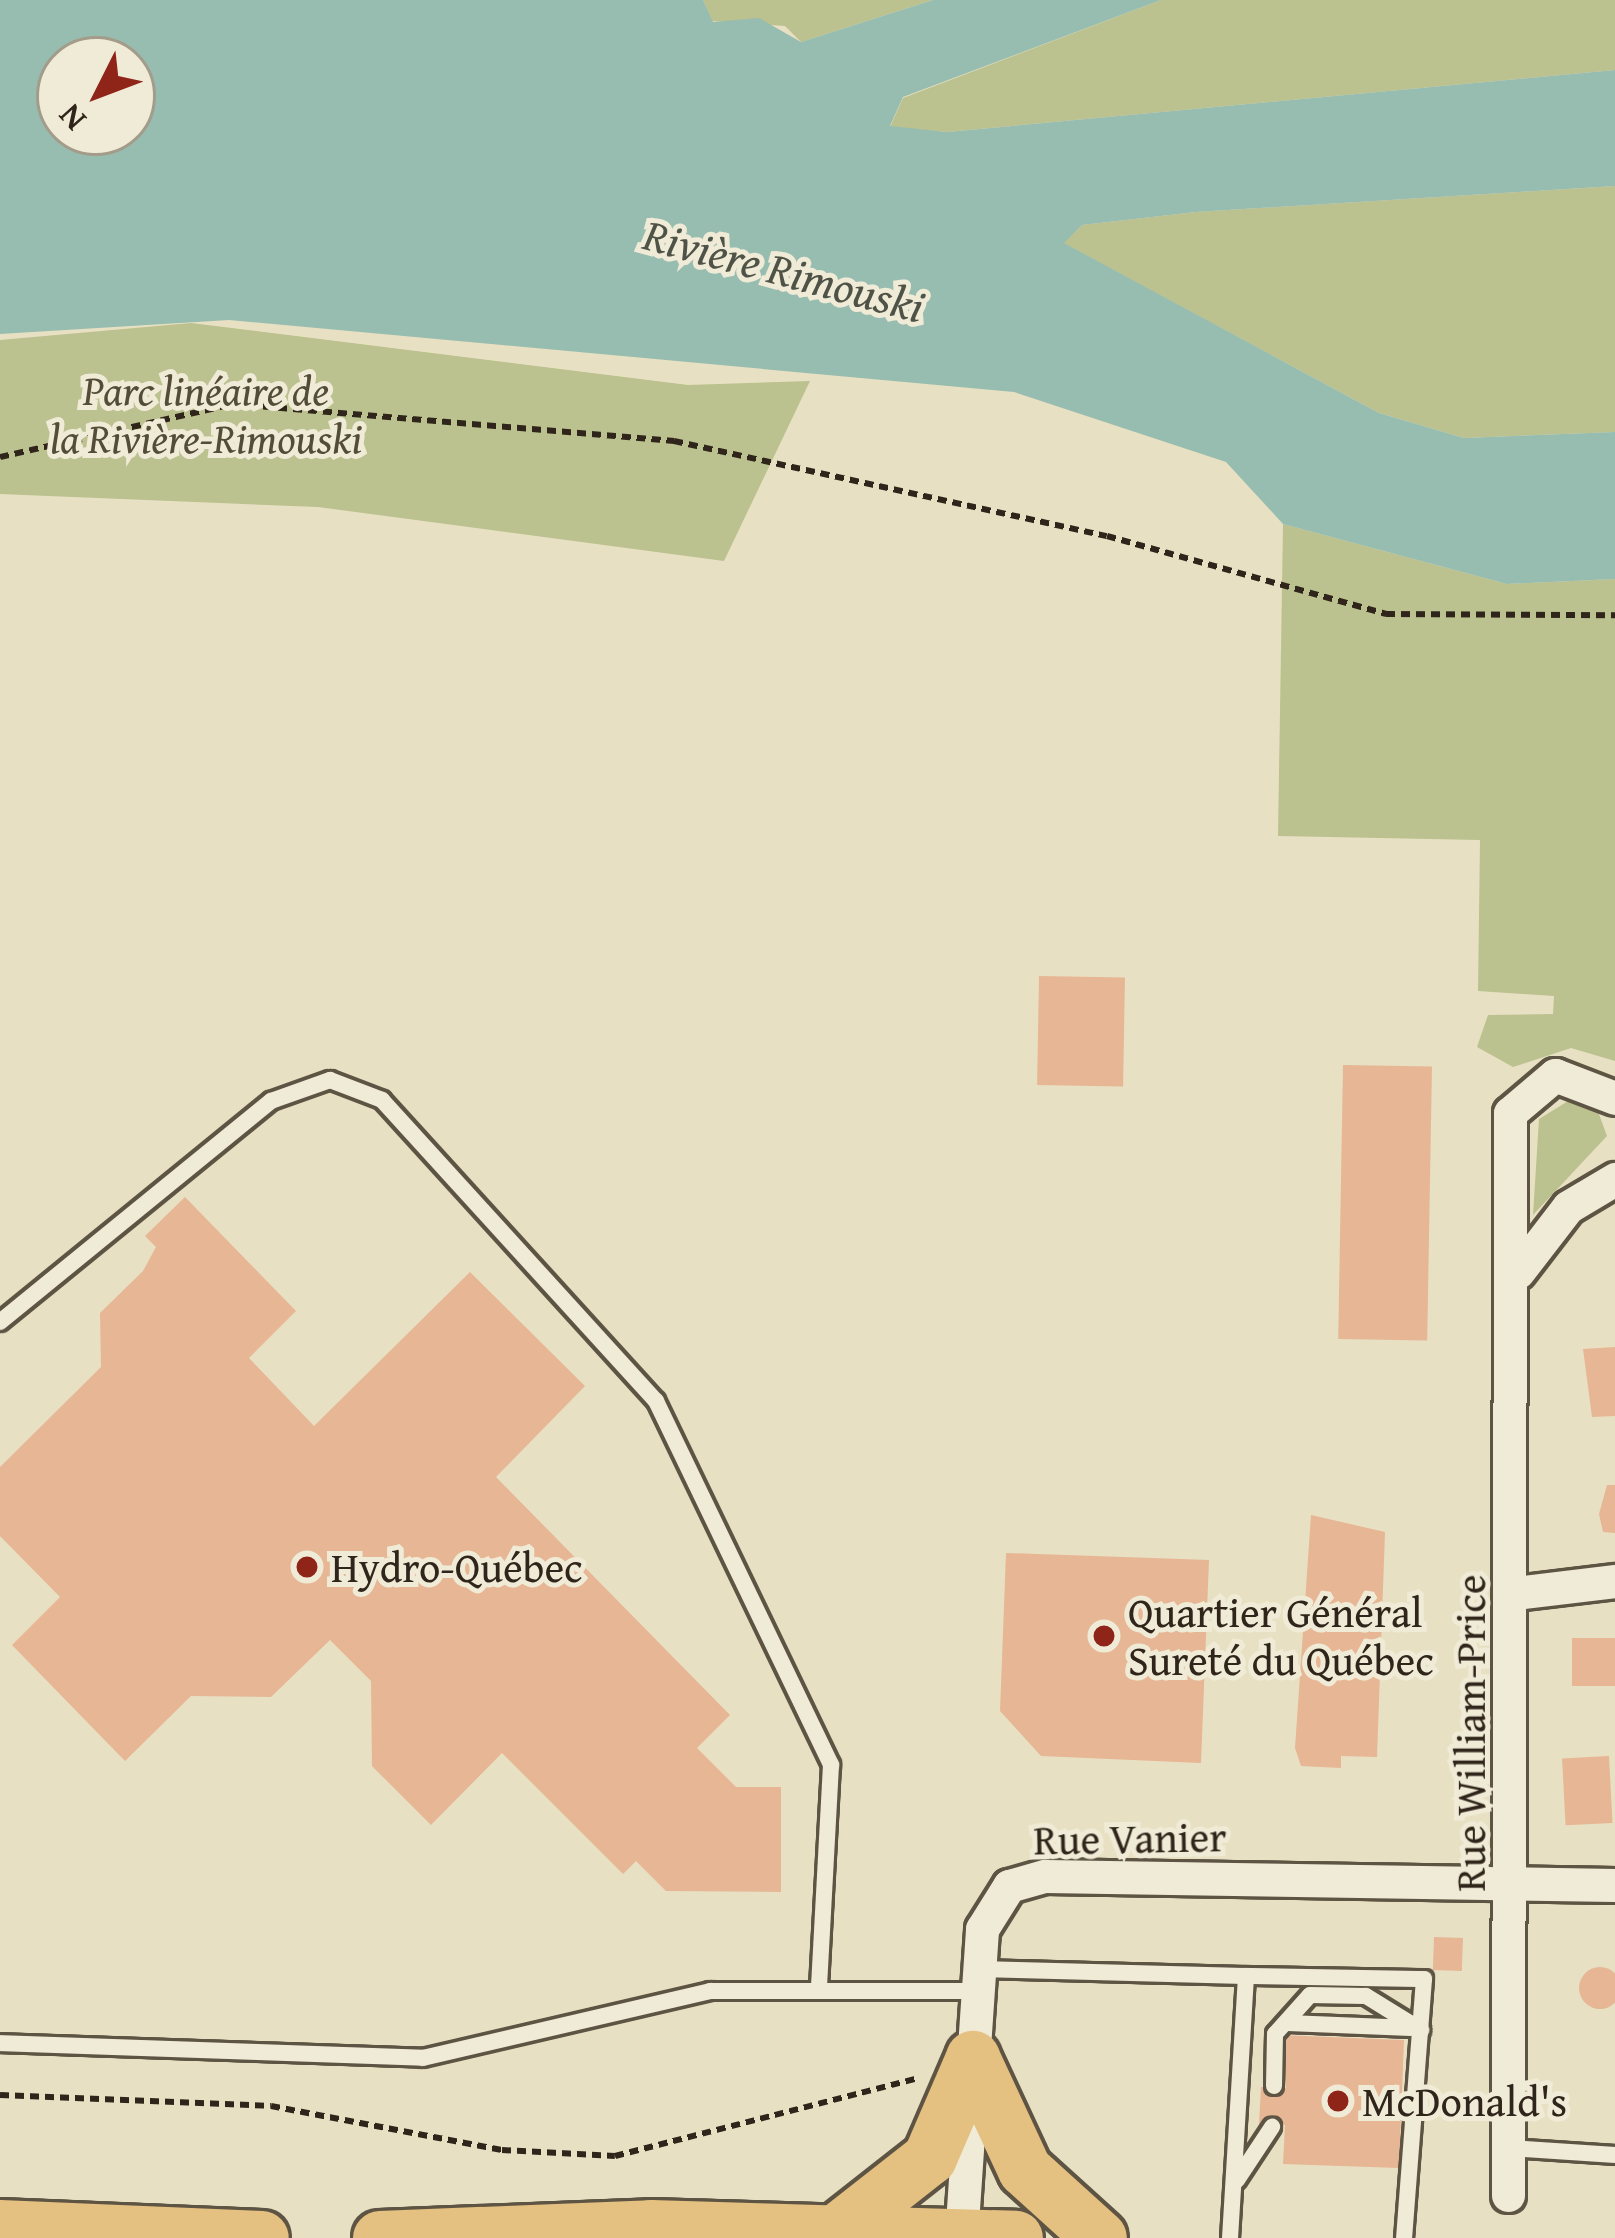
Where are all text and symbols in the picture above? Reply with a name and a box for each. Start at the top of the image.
north arrow [36,36,156,156]
text: N [46,94,97,142]
water label: Rivière Rimouski [638,207,930,333]
park label: Parc linéaire de la Rivière-Rimouski [50,365,362,464]
place label: Hydro-Québec [331,1542,583,1592]
marker: Hydro-Québec [294,1554,320,1580]
street label: Rue William-Price [1445,1574,1495,1892]
place label: Quartier Général Sureté du Québec [1128,1587,1434,1686]
marker: Quartier Général Sureté du Québec [1091,1623,1117,1649]
street label: Rue Vanier [1033,1811,1227,1865]
place label: McDonald's [1362,2076,1567,2126]
marker: McDonald's [1325,2088,1351,2114]

